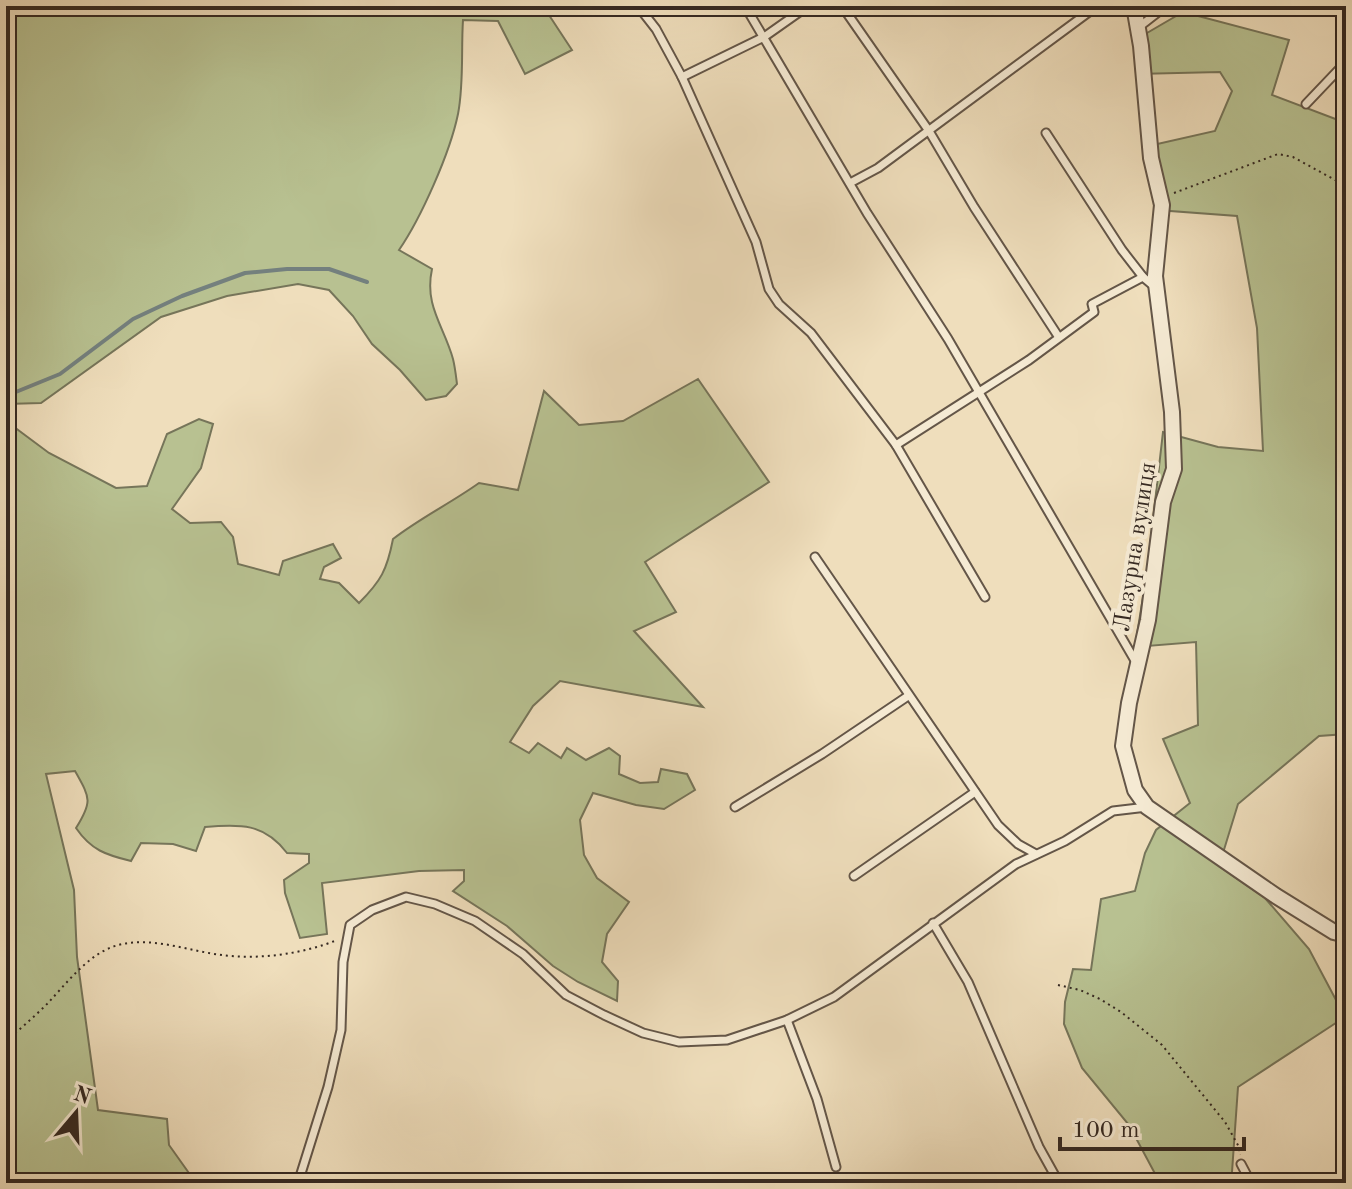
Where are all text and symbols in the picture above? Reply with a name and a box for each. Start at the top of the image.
street label: Лазурна вулиця [1111,460,1161,634]
north arrow [36,1073,116,1153]
text: N [70,1083,94,1109]
scale bar [1060,1101,1244,1151]
text: 100 m [1072,1119,1140,1143]

